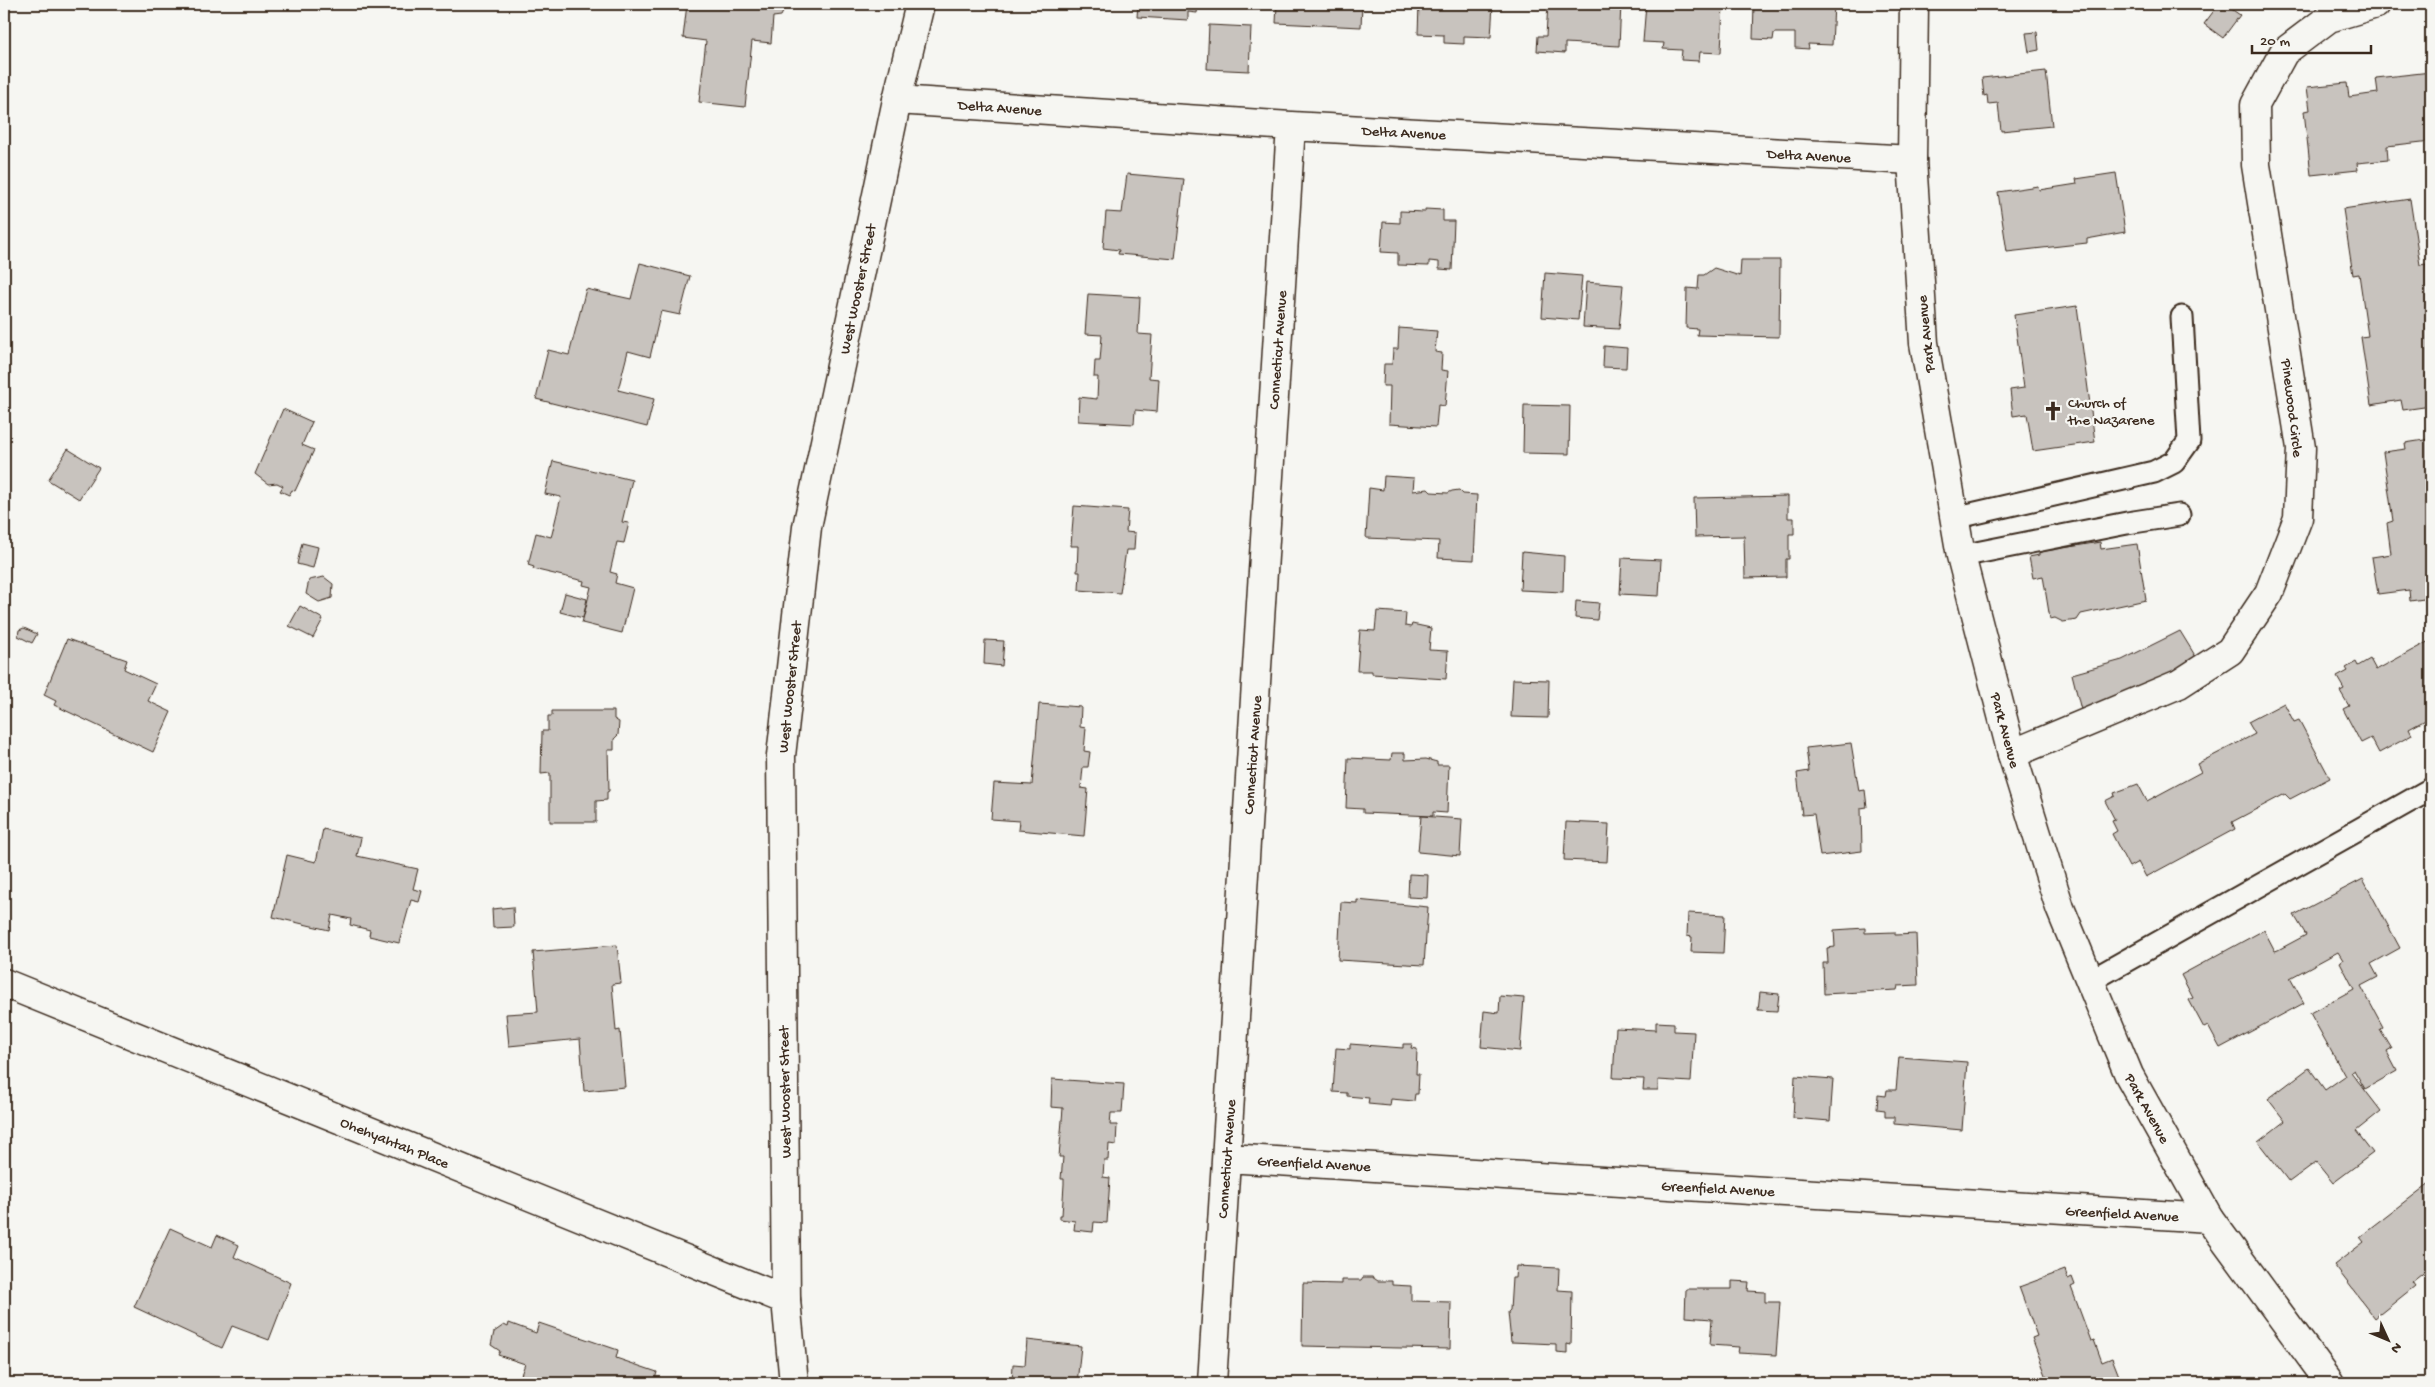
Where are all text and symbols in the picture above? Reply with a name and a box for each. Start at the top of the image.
scale bar [2252,22,2371,54]
text: 20 m [2260,33,2290,51]
street label: Delta Avenue [956,97,1043,121]
street label: Delta Avenue [1361,123,1447,145]
street label: Delta Avenue [1766,146,1852,168]
street label: West Wooster Street [836,221,882,356]
street label: Connecticut Avenue [1266,290,1292,410]
street label: Park Avenue [1914,294,1940,374]
street label: Pinewood Circle [2276,357,2306,459]
place label: Church of the Nazarene [2067,395,2155,430]
church icon: Church of the Nazarene [2042,400,2064,422]
street label: West Wooster Street [775,619,807,754]
street label: Park Avenue [1985,690,2023,770]
street label: Connecticut Avenue [1241,695,1267,815]
street label: West Wooster Street [776,1024,796,1158]
street label: Park Avenue [2119,1070,2173,1147]
street label: Connecticut Avenue [1215,1099,1241,1219]
street label: Ohehyahtah Place [337,1114,451,1174]
street label: Greenfield Avenue [1257,1153,1371,1177]
street label: Greenfield Avenue [1661,1178,1775,1202]
street label: Greenfield Avenue [2065,1203,2179,1227]
north arrow [2362,1314,2412,1364]
text: N [2386,1338,2405,1356]

